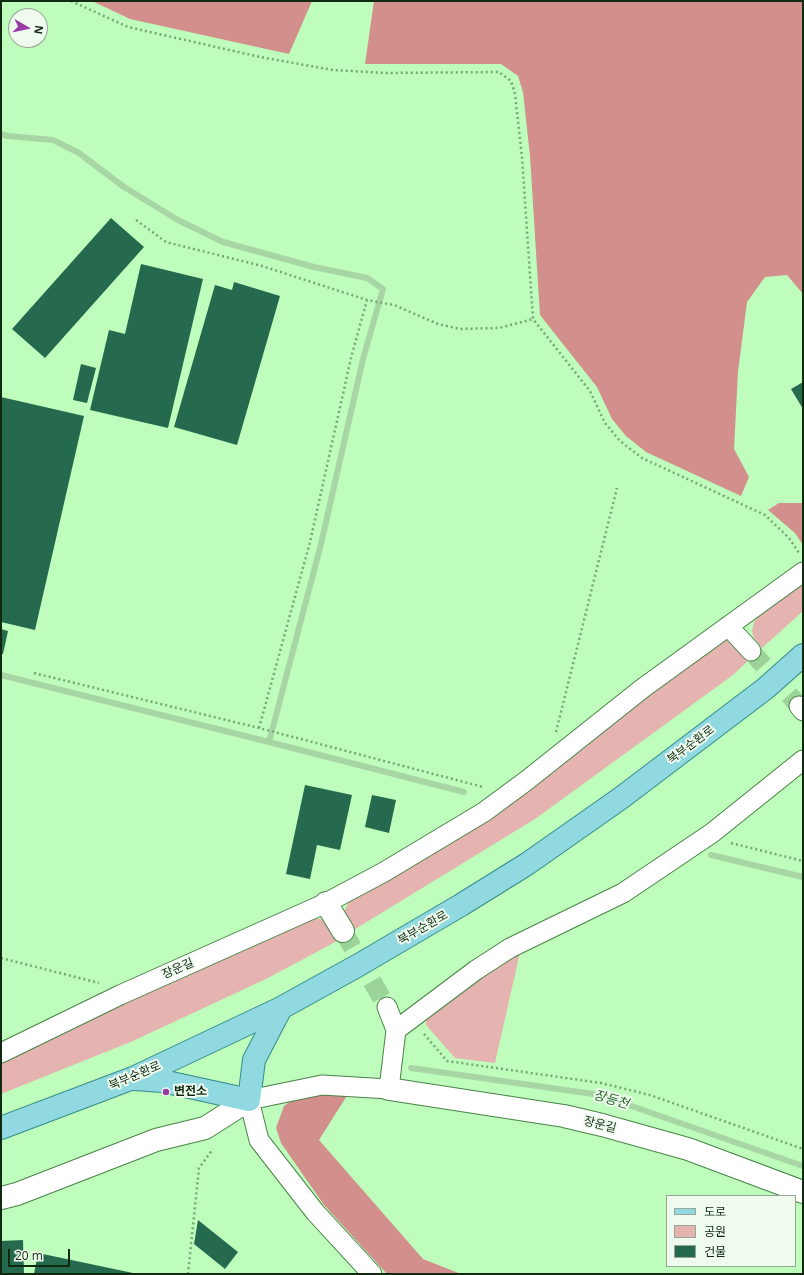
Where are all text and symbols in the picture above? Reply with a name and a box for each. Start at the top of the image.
north arrow [8,8,48,48]
text: N [31,24,47,35]
street label: 북부순환로 [665,723,717,767]
street label: 북부순환로 [395,908,451,948]
street label: 장운길 [160,956,196,982]
street label: 북부순환로 [107,1059,163,1093]
place label: 변전소 [174,1085,207,1099]
marker: 변전소 [161,1087,171,1097]
water label: 장등천 [592,1088,630,1112]
street label: 장운길 [582,1114,618,1136]
legend [666,1195,796,1267]
text: 도로 [704,1203,726,1220]
text: 공원 [704,1223,726,1240]
scale bar [10,1241,72,1267]
text: 건물 [704,1243,726,1260]
text: 20 m [15,1247,43,1264]

